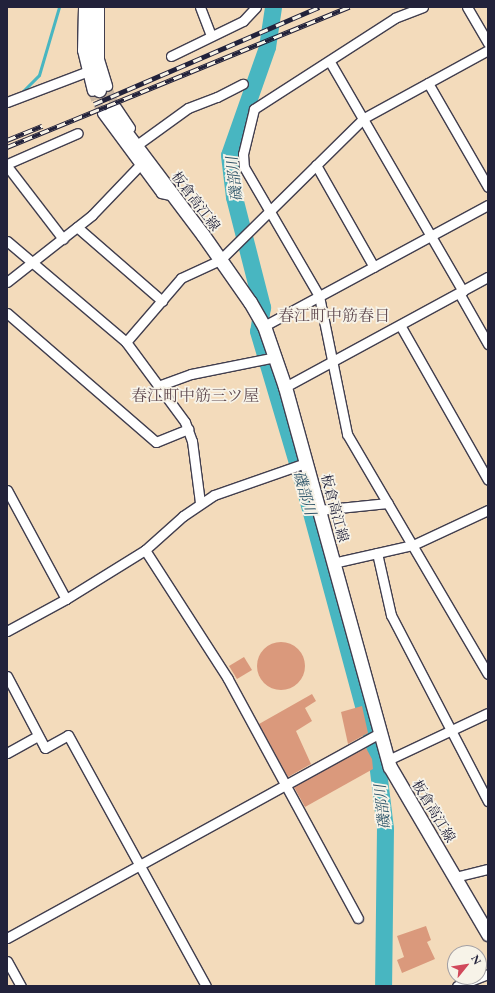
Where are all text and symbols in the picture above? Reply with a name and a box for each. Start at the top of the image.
water label: 磯部川 [222,156,246,202]
street label: 板倉高江線 [168,168,224,234]
district label: 春江町中筋春日 [278,306,390,326]
district label: 春江町中筋三ツ屋 [131,386,259,406]
water label: 磯部川 [290,469,320,517]
street label: 板倉高江線 [318,472,352,544]
street label: 板倉高江線 [409,777,459,845]
water label: 磯部川 [371,784,393,830]
north arrow [447,945,487,985]
text: N [468,952,485,967]

